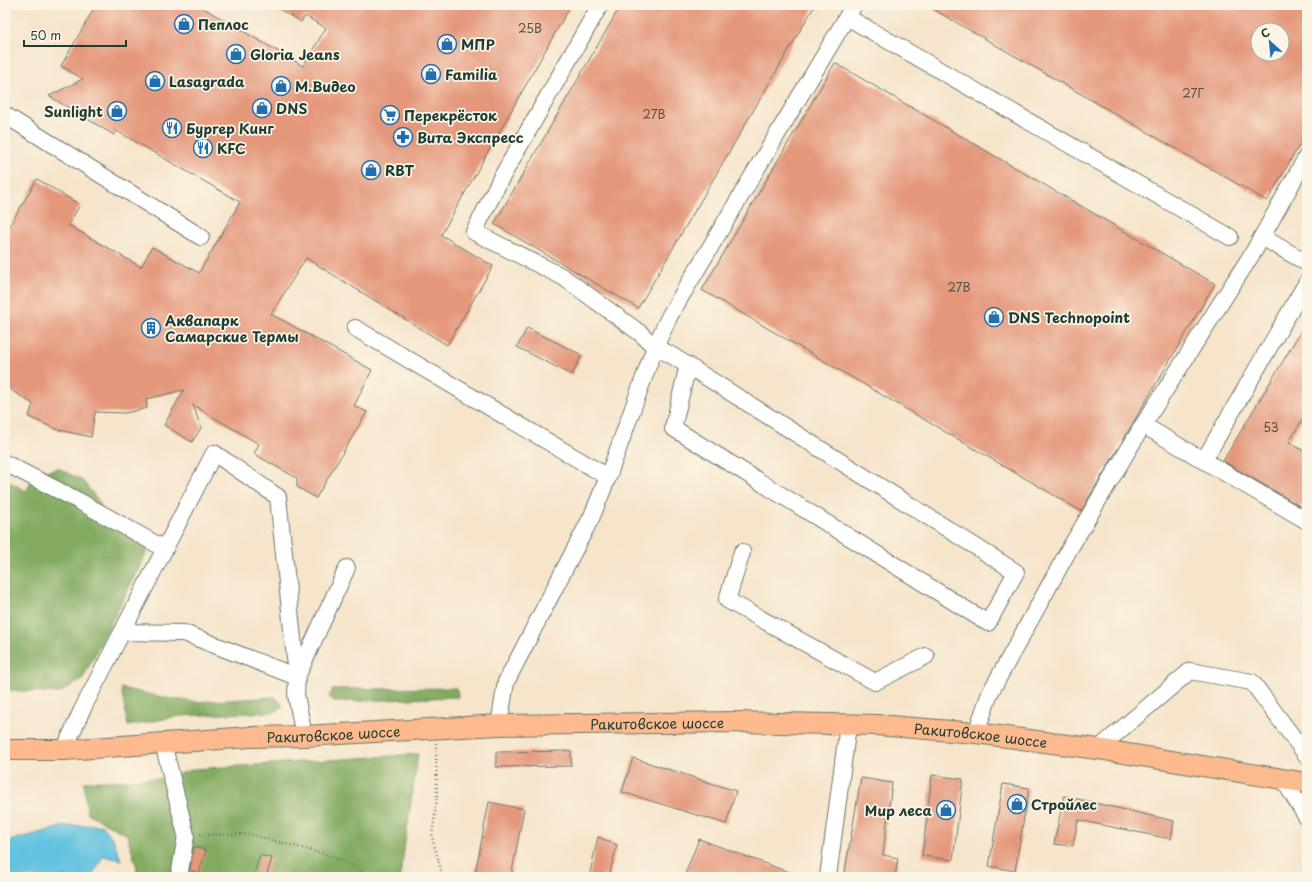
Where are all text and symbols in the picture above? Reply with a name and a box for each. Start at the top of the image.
shop icon: Пеплос [173,13,195,35]
place label: Пеплос [198,14,249,35]
house number: 25В [518,19,542,37]
scale bar [24,22,126,48]
north arrow [1250,22,1290,62]
text: С [1258,23,1273,42]
text: 50 m [30,26,61,44]
shop icon: МПР [436,33,458,55]
place label: МПР [461,34,495,55]
shop icon: Gloria Jeans [225,43,247,65]
place label: Gloria Jeans [250,44,340,65]
shop icon: Familia [420,63,442,85]
place label: Familia [445,64,498,85]
shop icon: Lasagrada [144,70,166,92]
place label: Lasagrada [169,71,245,92]
shop icon: М.Видео [270,75,292,97]
place label: М.Видео [295,76,356,97]
house number: 27Г [1182,84,1204,102]
shop icon: DNS [251,97,273,119]
place label: DNS [276,98,307,119]
shop icon: Sunlight [106,100,128,122]
place label: Sunlight [44,101,103,122]
supermarket icon: Перекрёсток [379,104,401,126]
place label: Перекрёсток [404,105,497,126]
house number: 27В [643,105,666,123]
restaurant icon: Бургер Кинг [161,117,183,139]
place label: Бургер Кинг [186,118,274,139]
pharmacy icon: Вита Экспресс [392,126,414,148]
place label: Вита Экспресс [417,127,524,148]
restaurant icon: KFC [192,137,214,159]
place label: KFC [217,138,246,159]
shop icon: RBT [360,159,382,181]
place label: RBT [385,160,414,181]
house number: 27В [948,278,971,296]
shop icon: DNS Technopoint [983,306,1005,328]
place label: DNS Technopoint [1008,307,1130,328]
place label: Аквапарк Самарские Термы [165,310,299,347]
building icon: Аквапарк Самарские Термы [140,317,162,339]
house number: 53 [1263,418,1279,436]
street label: Ракитовское шоссе [590,712,724,734]
street label: Ракитовское шоссе [913,718,1049,753]
street label: Ракитовское шоссе [266,720,401,747]
shop icon: Стройлес [1006,793,1028,815]
place label: Стройлес [1031,794,1098,815]
shop icon: Мир леса [935,799,957,821]
place label: Мир леса [865,800,933,821]

